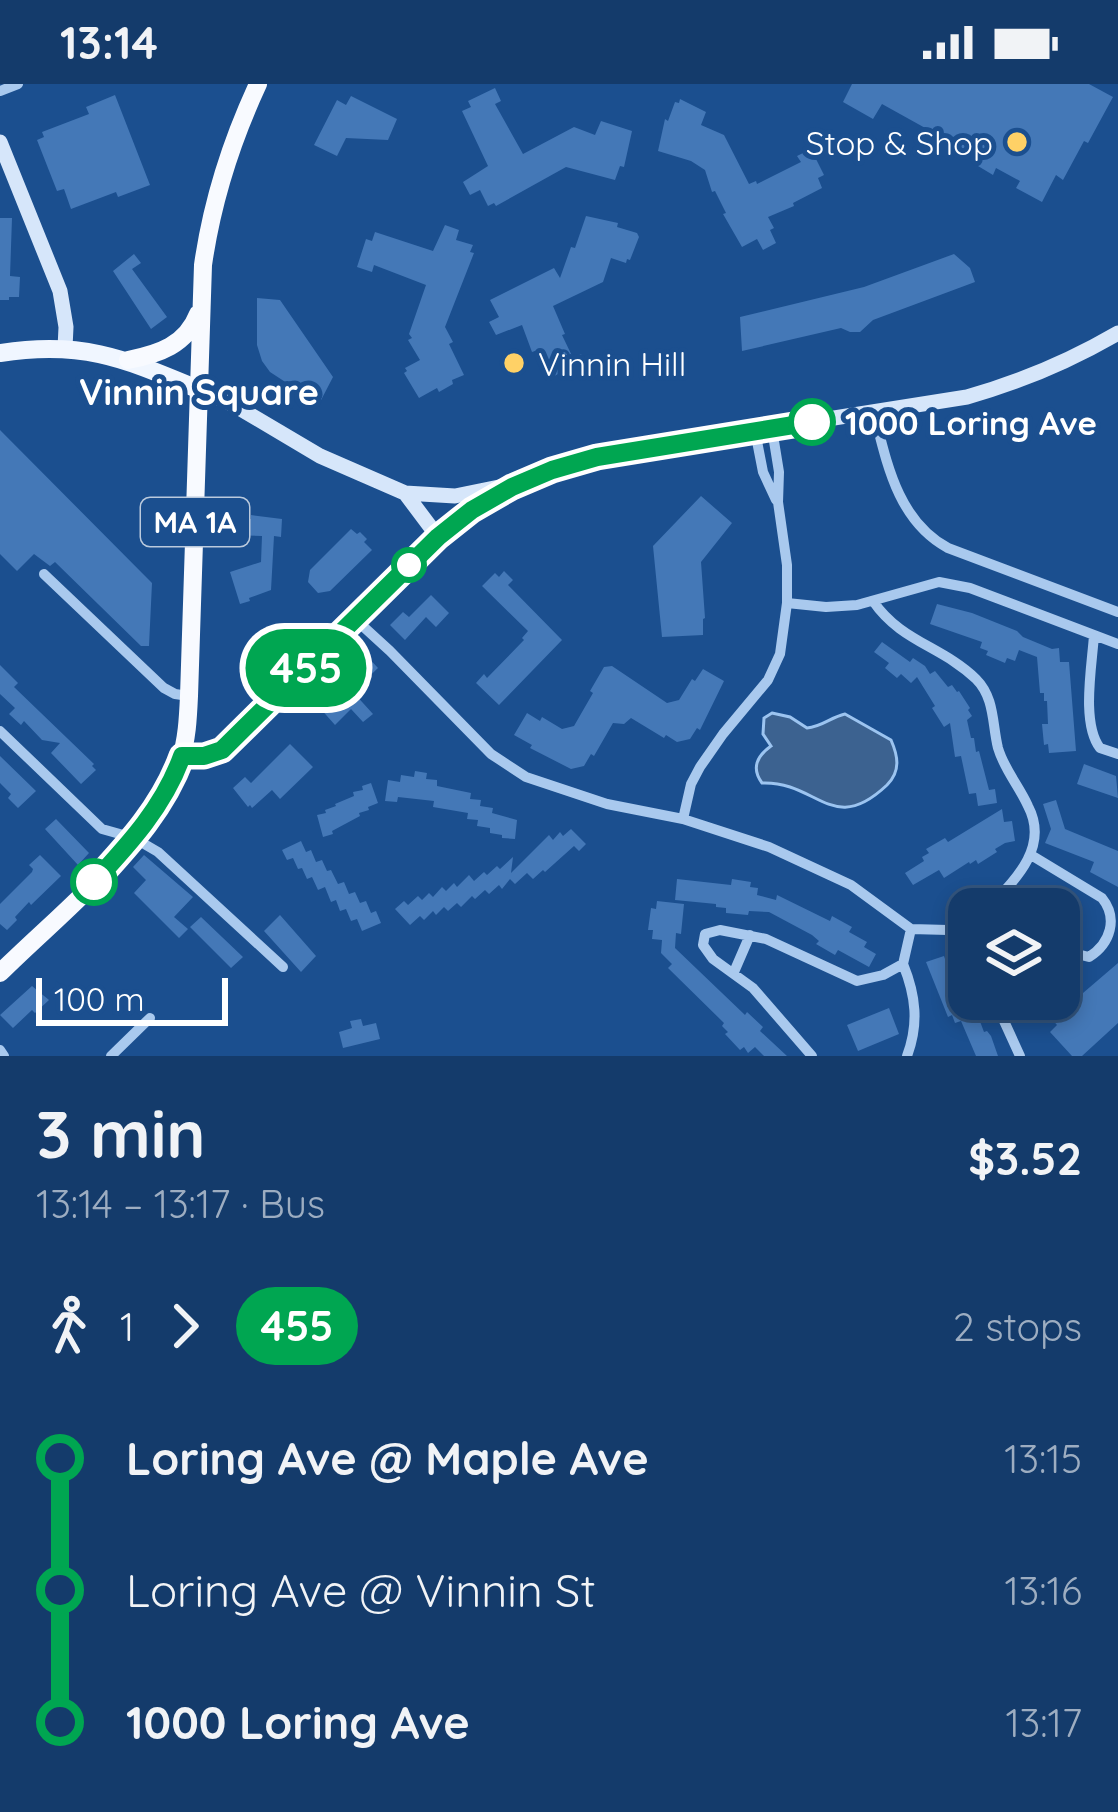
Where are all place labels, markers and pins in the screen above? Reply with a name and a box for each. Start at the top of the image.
place label: Stop & Shop [806,122,993,163]
marker: Stop & Shop [1004,129,1030,155]
place label: Vinnin Hill [538,343,686,384]
marker: Vinnin Hill [501,350,527,376]
marker: 1000 Loring Ave [790,400,834,444]
place label: 1000 Loring Ave [845,402,1097,443]
unlabelled marker [393,549,425,581]
unlabelled marker [72,860,116,904]

